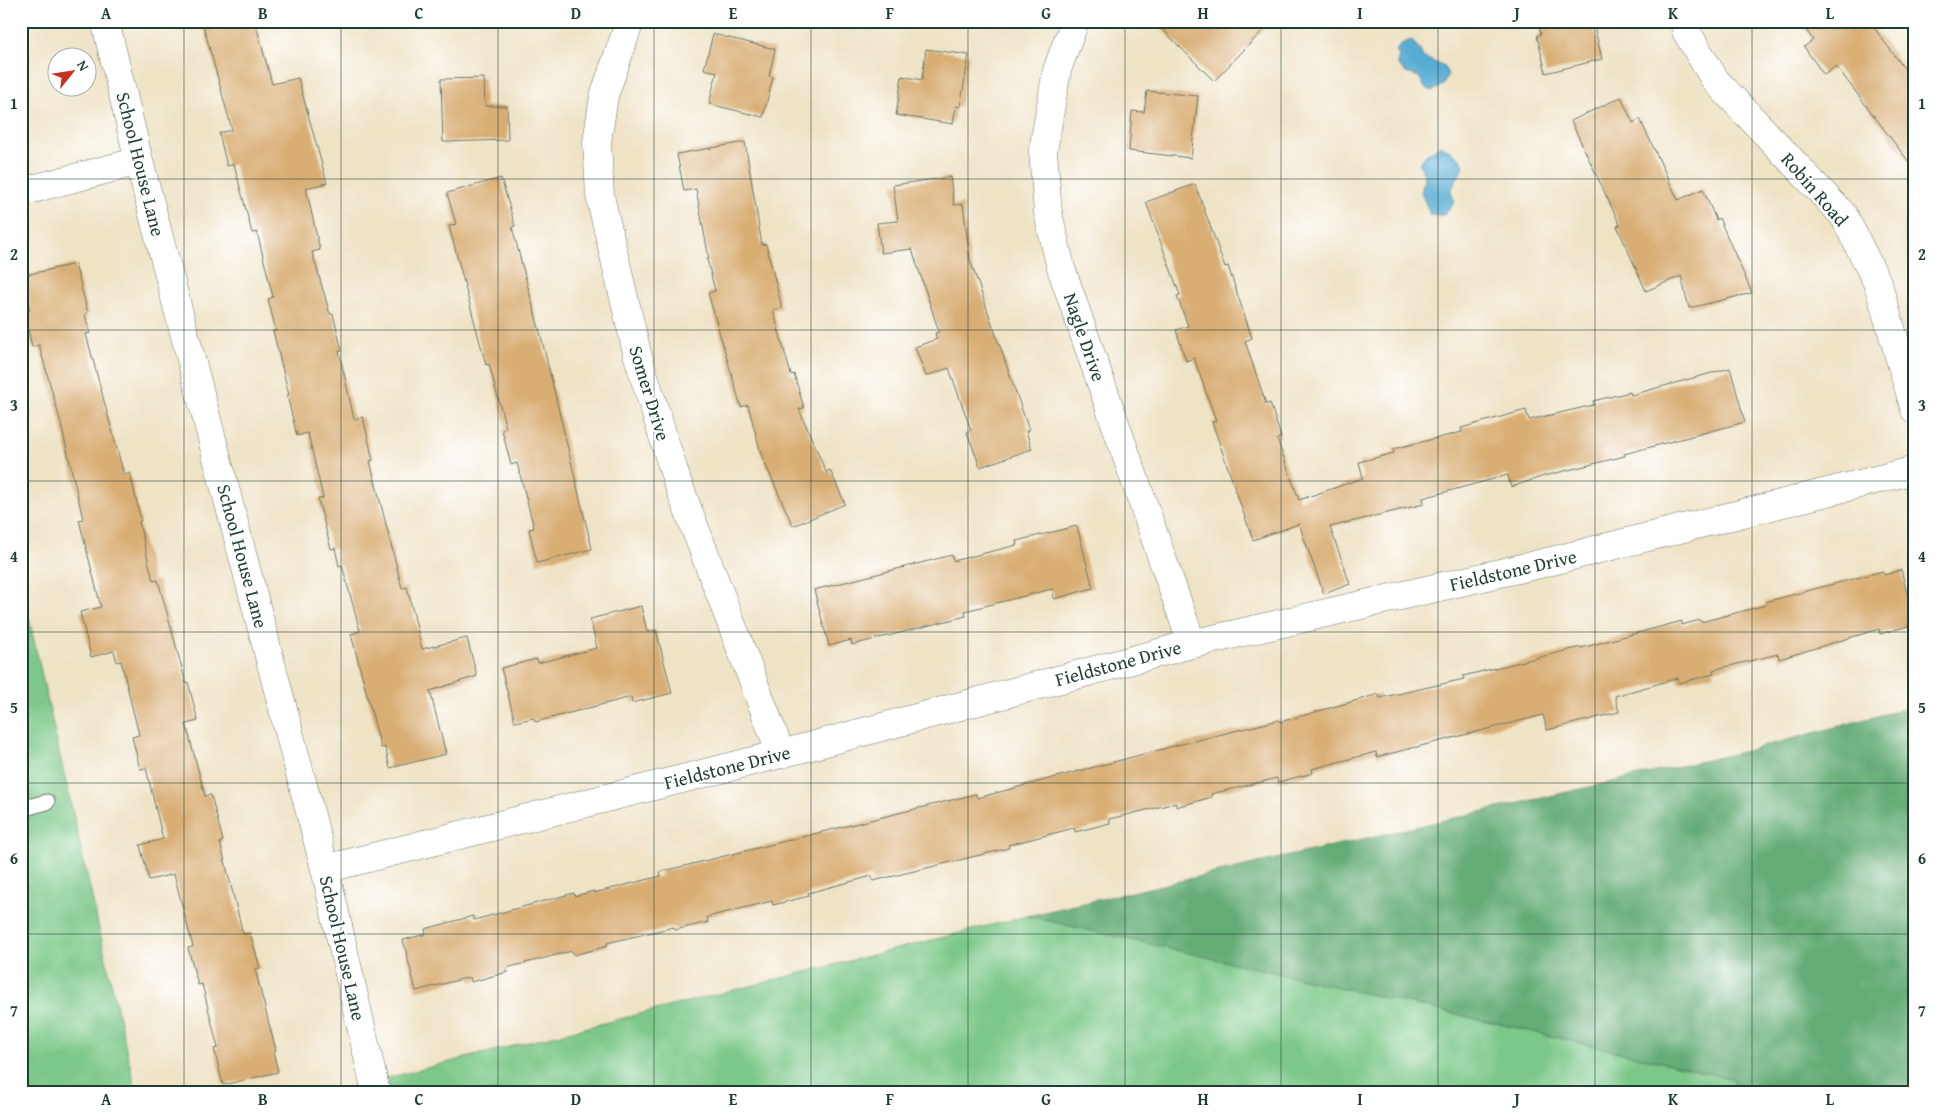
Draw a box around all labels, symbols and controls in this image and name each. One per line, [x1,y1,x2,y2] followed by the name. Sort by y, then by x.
[101,1,112,25] text: A
[258,1,268,25] text: B
[414,1,424,25] text: C
[571,1,581,25] text: D
[729,1,738,25] text: E
[886,1,894,25] text: F
[1041,1,1051,25] text: G
[1197,1,1209,25] text: H
[1357,1,1363,25] text: I
[1511,1,1520,25] text: J
[1668,1,1679,25] text: K
[1826,1,1835,25] text: L
[48,48,98,98] north arrow
[72,56,95,75] text: N
[110,89,173,239] street label: School House Lane
[10,91,18,115] text: 1
[1918,91,1926,115] text: 1
[1775,146,1856,233] street label: Robin Road
[10,242,18,266] text: 2
[1918,242,1926,266] text: 2
[1057,289,1113,385] street label: Nagle Drive
[622,342,678,444] street label: Somer Drive
[10,393,18,417] text: 3
[1918,393,1926,417] text: 3
[210,481,276,631] street label: School House Lane
[1447,542,1579,598] street label: Fieldstone Drive
[10,544,18,568] text: 4
[1918,544,1926,568] text: 4
[1052,633,1184,693] street label: Fieldstone Drive
[10,695,18,719] text: 5
[1918,695,1926,719] text: 5
[661,738,793,796] street label: Fieldstone Drive
[10,846,18,870] text: 6
[1918,846,1926,870] text: 6
[313,873,373,1023] street label: School House Lane
[10,998,18,1022] text: 7
[1918,998,1926,1022] text: 7
[101,1087,112,1111] text: A
[258,1087,268,1111] text: B
[414,1087,424,1111] text: C
[571,1087,581,1111] text: D
[729,1087,738,1111] text: E
[886,1087,894,1111] text: F
[1041,1087,1051,1111] text: G
[1197,1087,1209,1111] text: H
[1357,1087,1363,1111] text: I
[1511,1087,1520,1111] text: J
[1668,1087,1679,1111] text: K
[1826,1087,1835,1111] text: L

